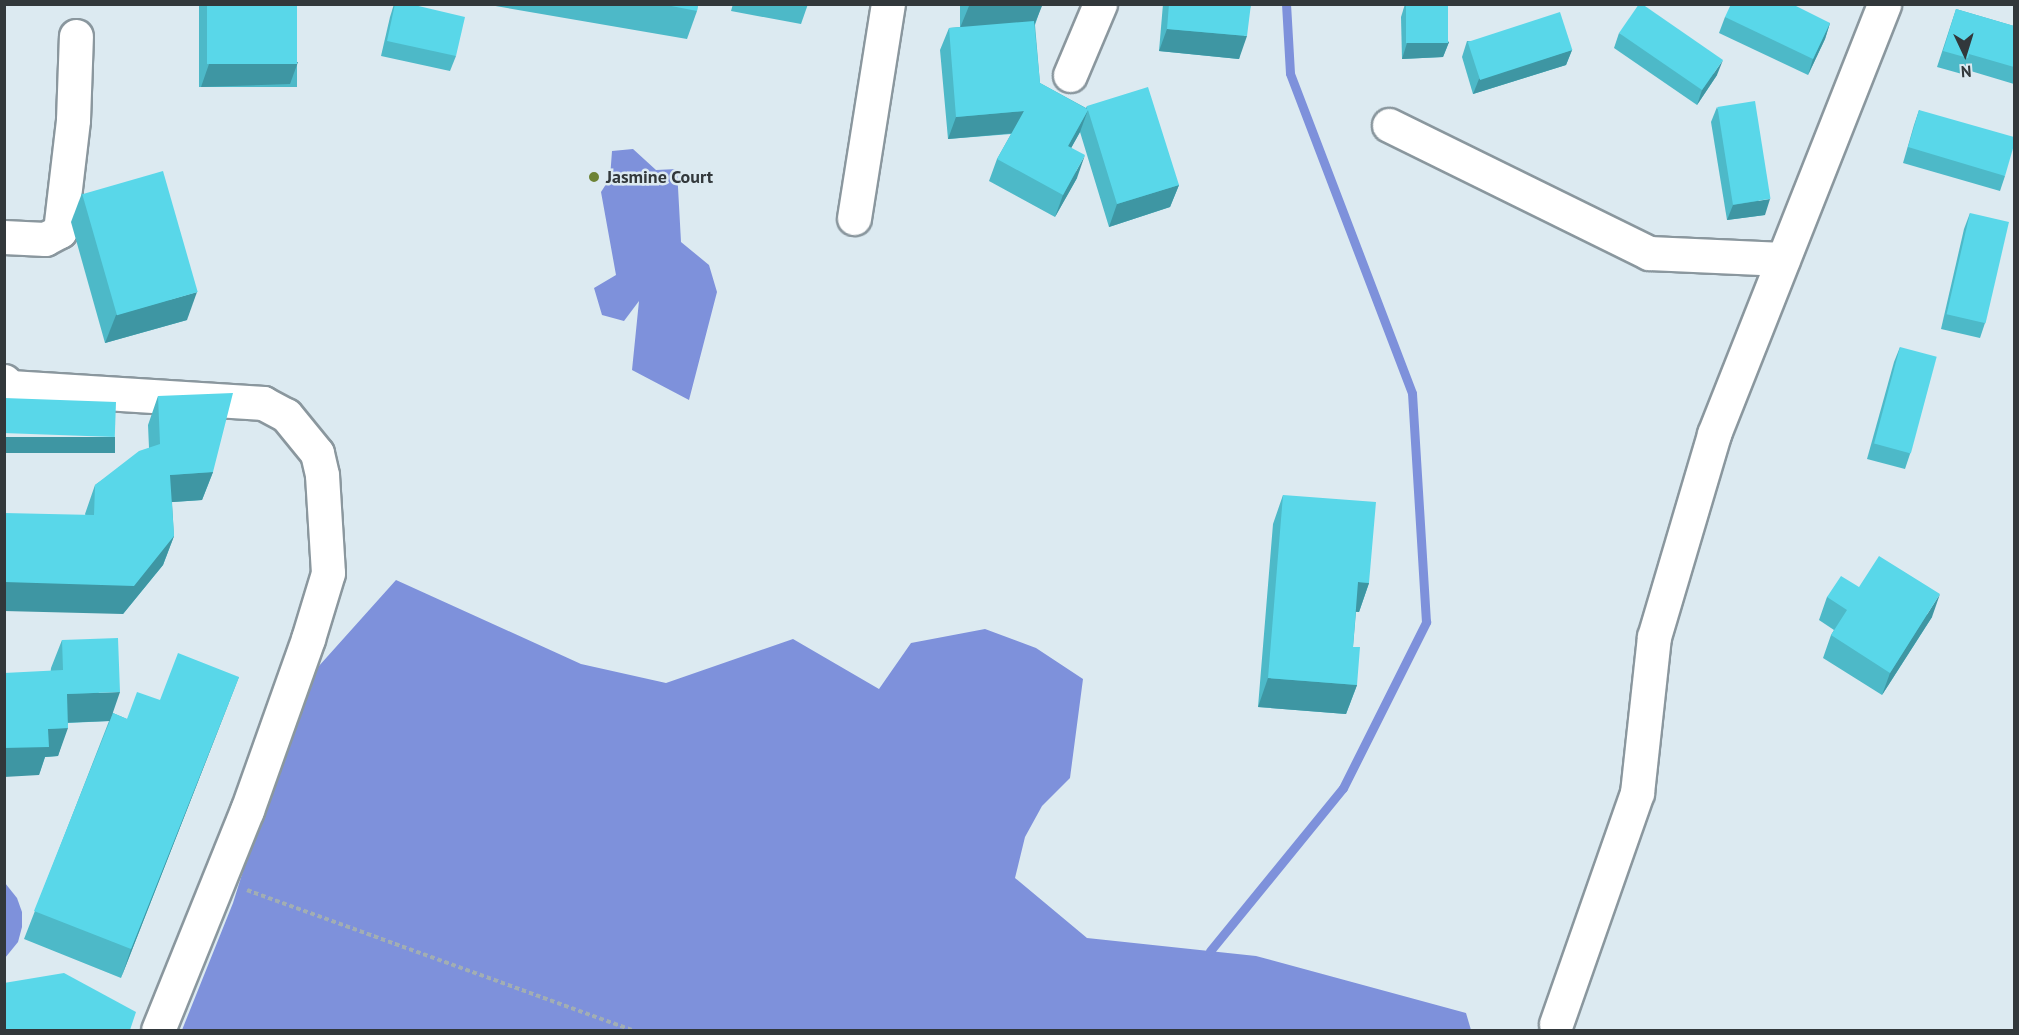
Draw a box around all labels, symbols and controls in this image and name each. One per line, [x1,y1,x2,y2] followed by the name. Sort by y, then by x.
[1935,24,1995,84] north arrow
[1960,62,1972,82] text: N
[606,166,713,188] place label: Jasmine Court
[587,170,601,184] marker: Jasmine Court

